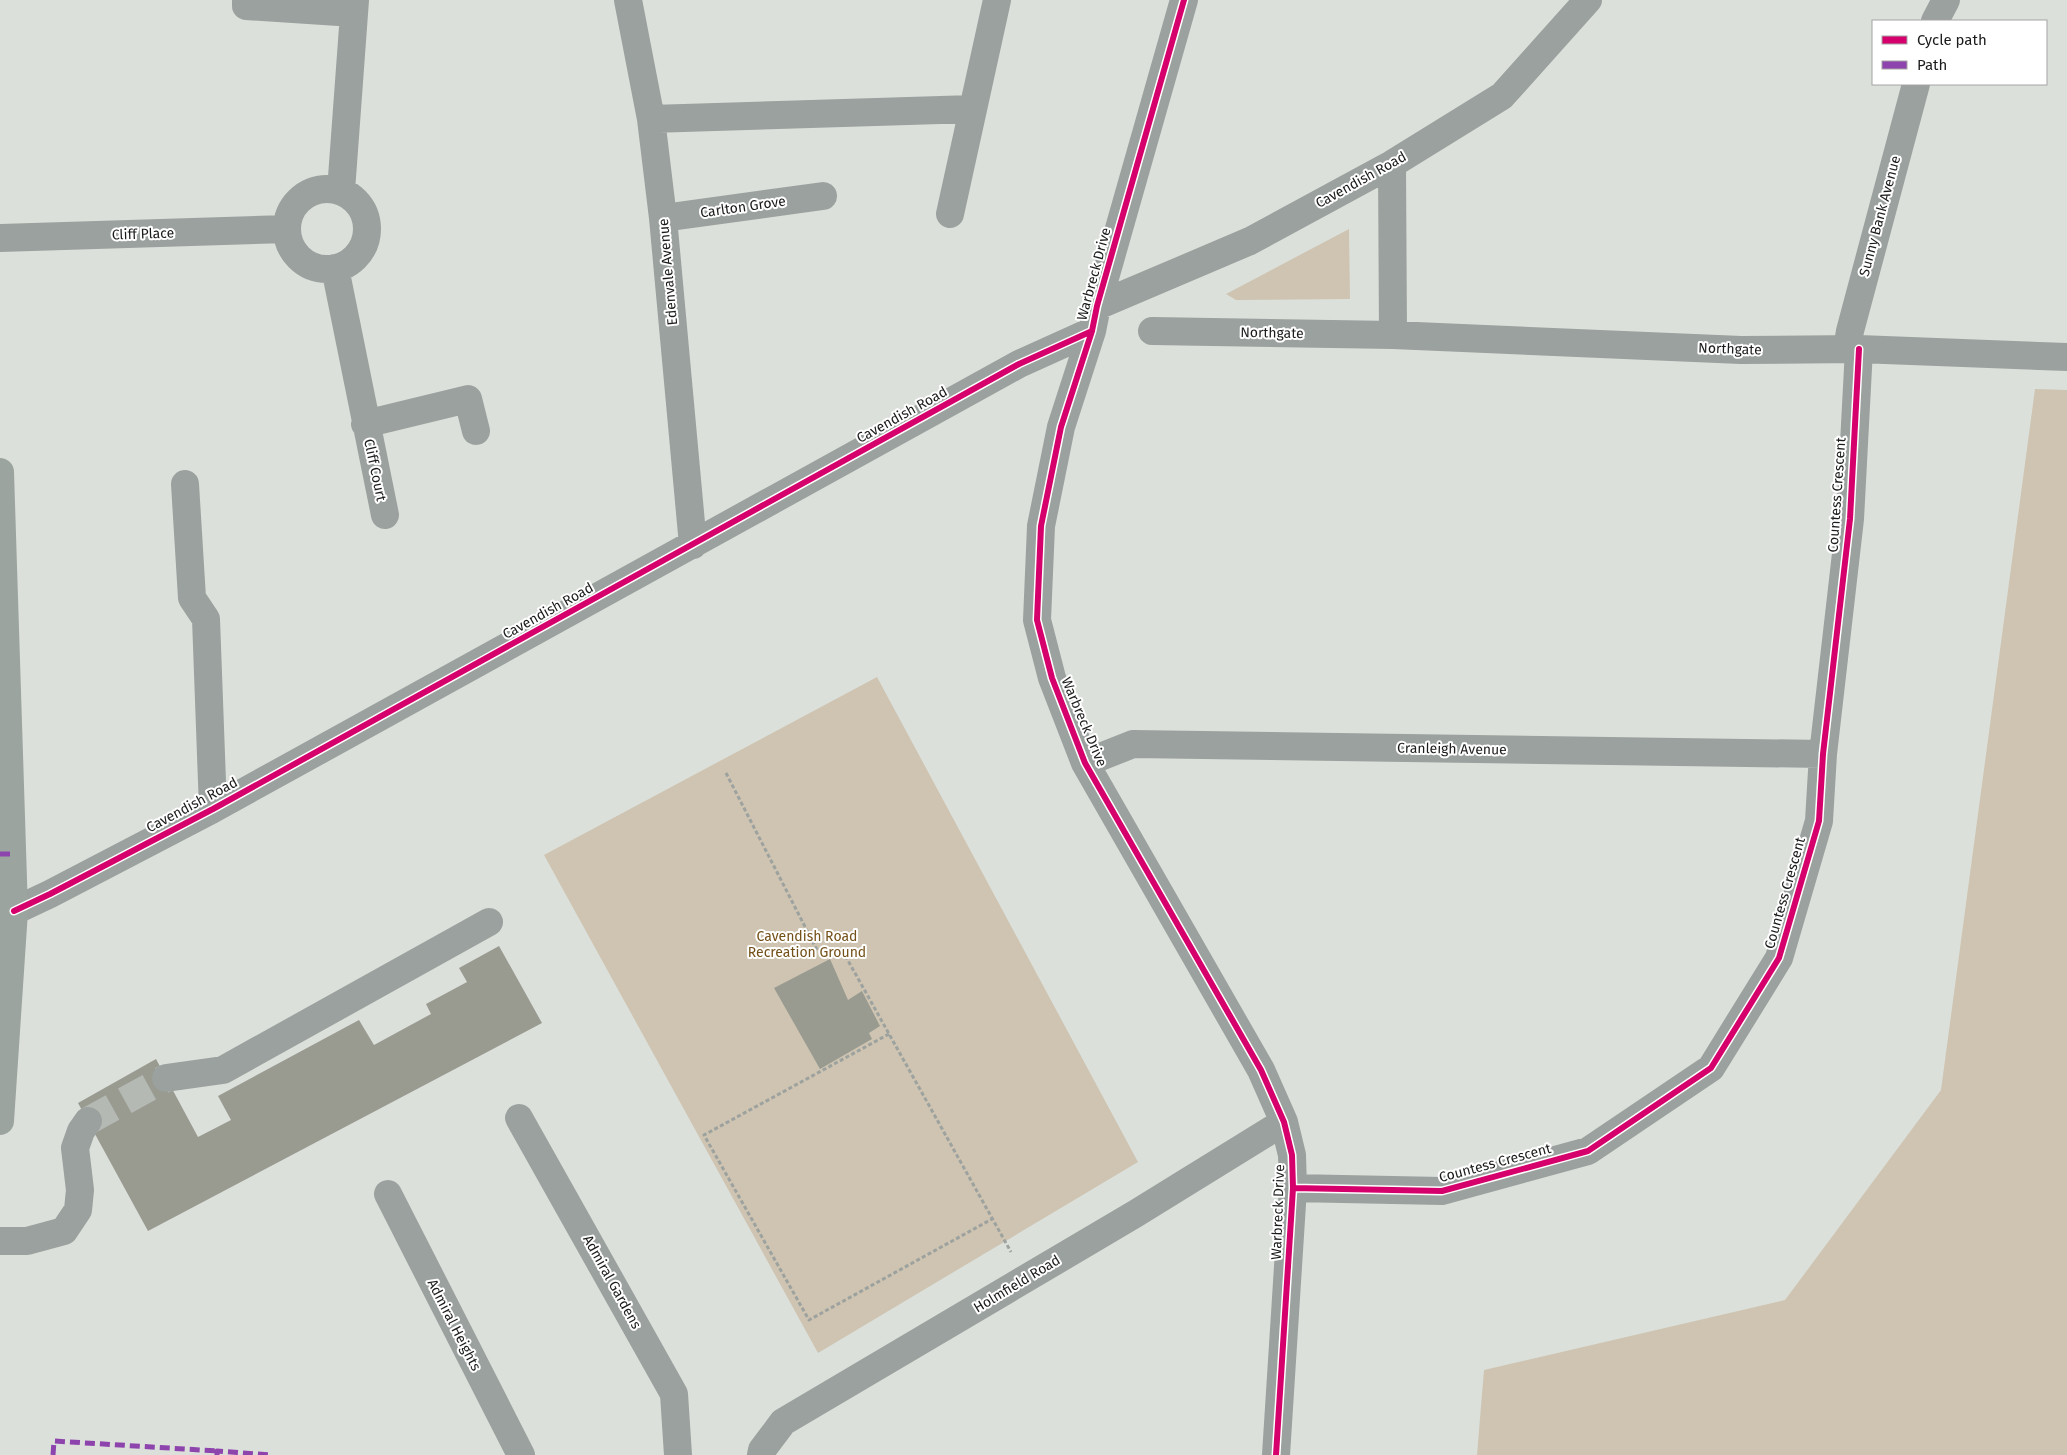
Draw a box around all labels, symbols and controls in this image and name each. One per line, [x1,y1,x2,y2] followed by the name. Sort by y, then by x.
[1872,20,2047,85] legend
[1917,31,1987,49] text: Cycle path
[1917,56,1947,74] text: Path
[1313,148,1409,212] street label: Cavendish Road
[1856,154,1904,278] street label: Sunny Bank Avenue
[699,193,787,221] street label: Carlton Grove
[655,218,681,326] street label: Edenvale Avenue
[111,224,175,244] street label: Cliff Place
[1073,226,1115,322] street label: Warbreck Drive
[1240,324,1304,342] street label: Northgate
[1698,339,1762,359] street label: Northgate
[854,383,950,447] street label: Cavendish Road
[1824,436,1850,553] street label: Countess Crescent
[360,437,390,504] street label: Cliff Court
[500,579,596,643] street label: Cavendish Road
[1058,675,1110,769] street label: Warbreck Drive
[1397,740,1507,758] street label: Cranleigh Avenue
[143,774,241,836] street label: Cavendish Road
[1761,834,1809,951] street label: Countess Crescent
[748,928,866,961] park label: Cavendish Road Recreation Ground
[1437,1140,1554,1186] street label: Countess Crescent
[1268,1164,1288,1260] street label: Warbreck Drive
[579,1232,645,1332] street label: Admiral Gardens
[971,1252,1063,1316] street label: Holmfield Road
[424,1276,485,1374] street label: Admiral Heights

